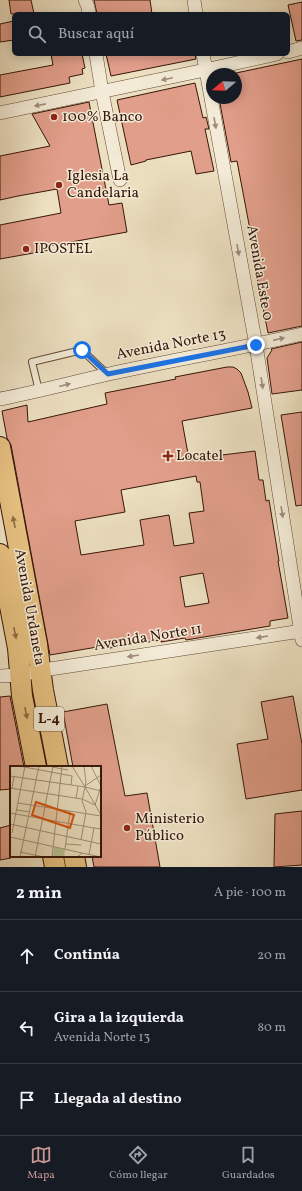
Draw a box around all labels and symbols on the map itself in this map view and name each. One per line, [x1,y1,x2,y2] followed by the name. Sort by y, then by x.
[206,68,242,104] north arrow
[161,76,173,82] one-way arrow
[34,102,46,108] one-way arrow
[62,107,143,128] place label: 100% Banco
[49,112,59,122] marker: 100% Banco
[212,116,218,129] one-way arrow
[67,166,139,204] place label: Iglesia La Candelaria
[54,180,64,190] marker: Iglesia La Candelaria
[240,224,278,322] street label: Avenida Este 0
[34,239,93,260] place label: IPOSTEL
[21,244,31,254] marker: IPOSTEL
[236,244,242,257] one-way arrow
[114,324,228,366] street label: Avenida Norte 13
[247,336,265,354] route end
[273,336,285,342] one-way arrow
[73,341,91,359] route start
[259,377,265,389] one-way arrow
[59,381,72,387] one-way arrow
[176,446,223,467] place label: Locatel
[163,451,173,461] marker: Locatel
[279,506,285,518] one-way arrow
[11,516,17,528] one-way arrow
[8,547,50,667] street label: Avenida Urdaneta
[92,619,204,657] street label: Avenida Norte 11
[13,627,19,640] one-way arrow
[256,634,268,640] one-way arrow
[127,653,140,659] one-way arrow
[23,707,29,720] one-way arrow
[34,707,64,731] road number: L-4
[10,766,101,857] inset map
[135,809,204,847] place label: Ministerio Público
[122,823,132,833] marker: Ministerio Público

